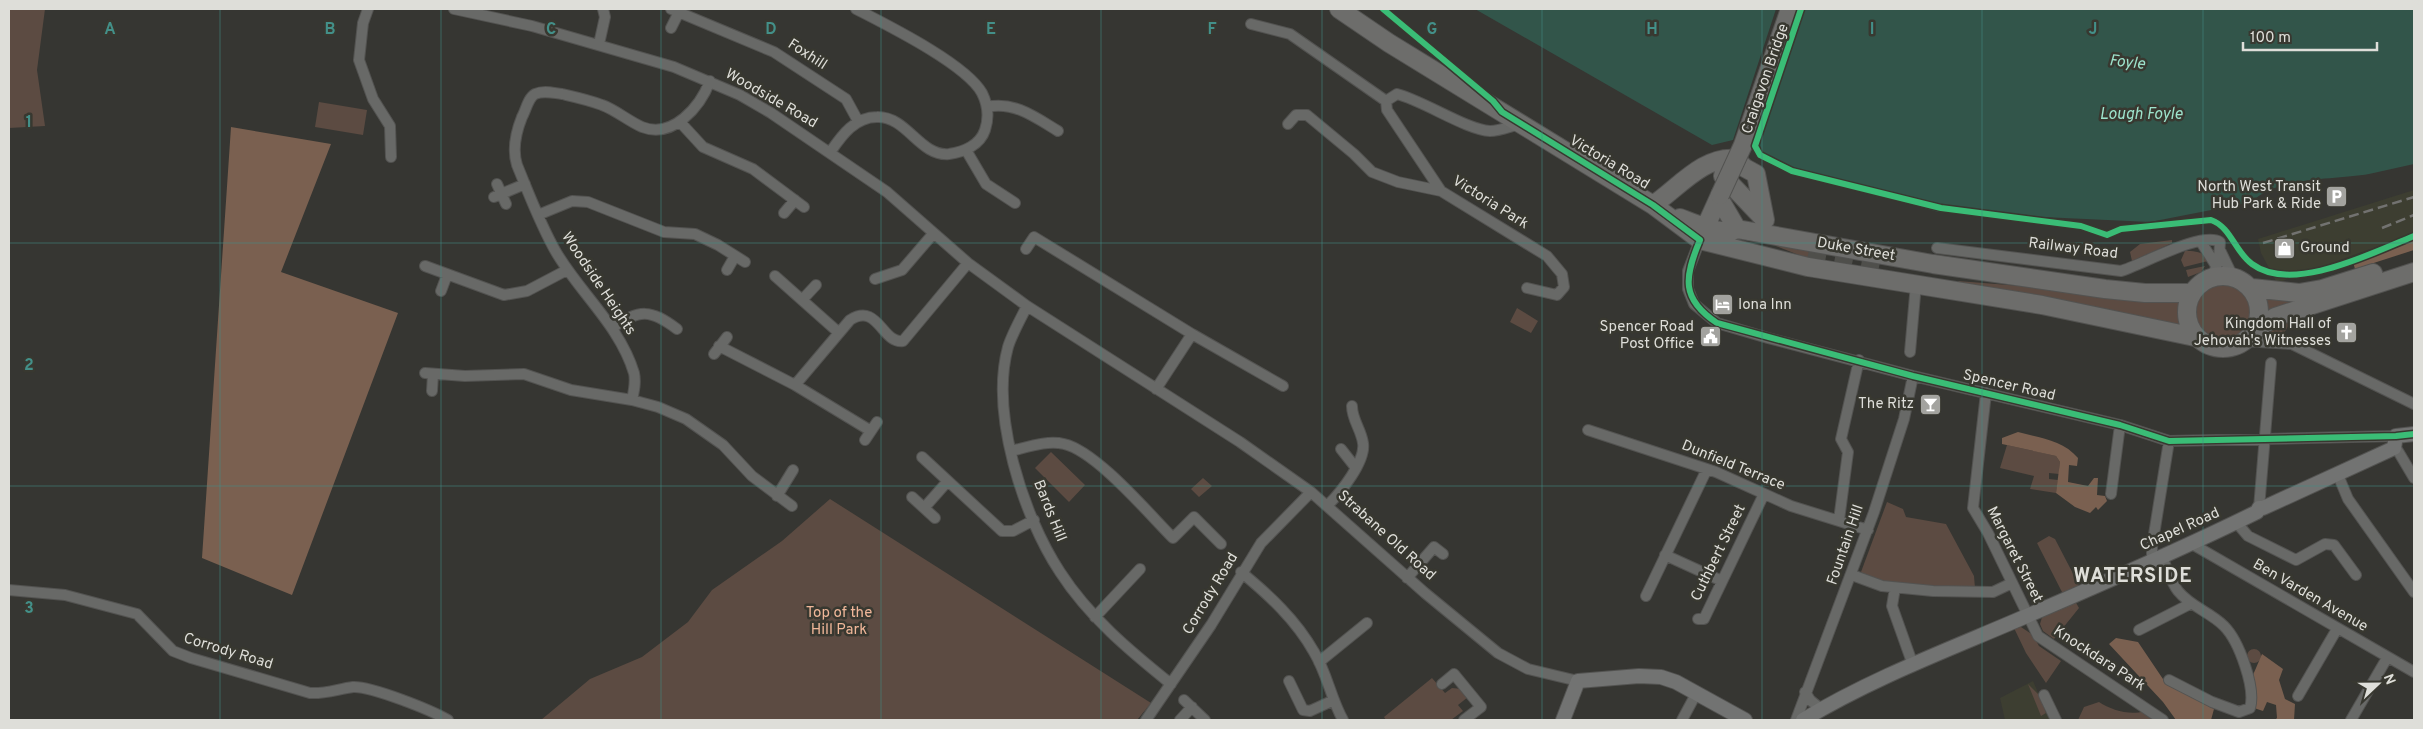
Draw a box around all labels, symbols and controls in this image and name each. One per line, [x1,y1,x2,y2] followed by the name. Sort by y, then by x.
[104,20,116,40] text: A
[324,20,336,40] text: B
[546,20,556,40] text: C
[765,20,777,40] text: D
[986,20,996,40] text: E
[1207,20,1217,40] text: F
[1427,20,1437,40] text: G
[1646,20,1658,40] text: H
[1870,20,1874,40] text: I
[2089,20,2097,40] text: J
[2243,20,2377,52] scale bar
[1738,21,1794,137] street label: Craigavon Bridge
[2250,29,2291,48] text: 100 m
[784,35,830,75] street label: Foxhill
[2108,51,2147,75] water label: Foyle
[721,65,821,133] street label: Woodside Road
[2100,105,2183,125] water label: Lough Foyle
[26,113,32,133] text: 1
[1565,132,1653,194] street label: Victoria Road
[1448,172,1532,234] street label: Victoria Park
[2197,178,2321,214] place label: North West Transit Hub Park & Ride
[2325,184,2349,208] parking icon: North West Transit Hub Park & Ride
[556,229,640,339] street label: Woodside Heights
[1815,234,1897,266] street label: Duke Street
[2027,234,2119,264] street label: Railway Road
[2272,236,2296,260] shop icon: Ground
[2300,239,2350,258] place label: Ground
[1710,293,1734,317] hotel icon: Iona Inn
[1738,296,1792,315] place label: Iona Inn
[2194,315,2331,351] place label: Kingdom Hall of Jehovah's Witnesses
[1599,318,1694,354] place label: Spencer Road Post Office
[2335,321,2359,345] church icon: Kingdom Hall of Jehovah's Witnesses
[1698,324,1722,348] public building icon: Spencer Road Post Office
[24,356,34,376] text: 2
[1961,366,2057,406] street label: Spencer Road
[1918,392,1942,416] bar icon: The Ritz
[1858,395,1914,414] place label: The Ritz
[1678,437,1788,495] street label: Dunfield Terrace
[1028,477,1070,545] street label: Bards Hill
[1333,487,1439,585] street label: Strabane Old Road
[1687,501,1751,605] street label: Cuthbert Street
[1823,502,1869,588] street label: Fountain Hill
[1982,504,2046,606] street label: Margaret Street
[2137,504,2223,556] street label: Chapel Road
[1179,549,1243,639] street label: Corrody Road
[2249,555,2371,637] street label: Ben Varden Avenue
[2073,564,2193,590] district label: WATERSIDE
[24,599,34,619] text: 3
[806,604,872,640] park label: Top of the Hill Park
[2049,622,2149,696] street label: Knockdara Park
[181,629,275,675] street label: Corrody Road
[2353,659,2403,709] north arrow
[2379,672,2398,688] text: N

